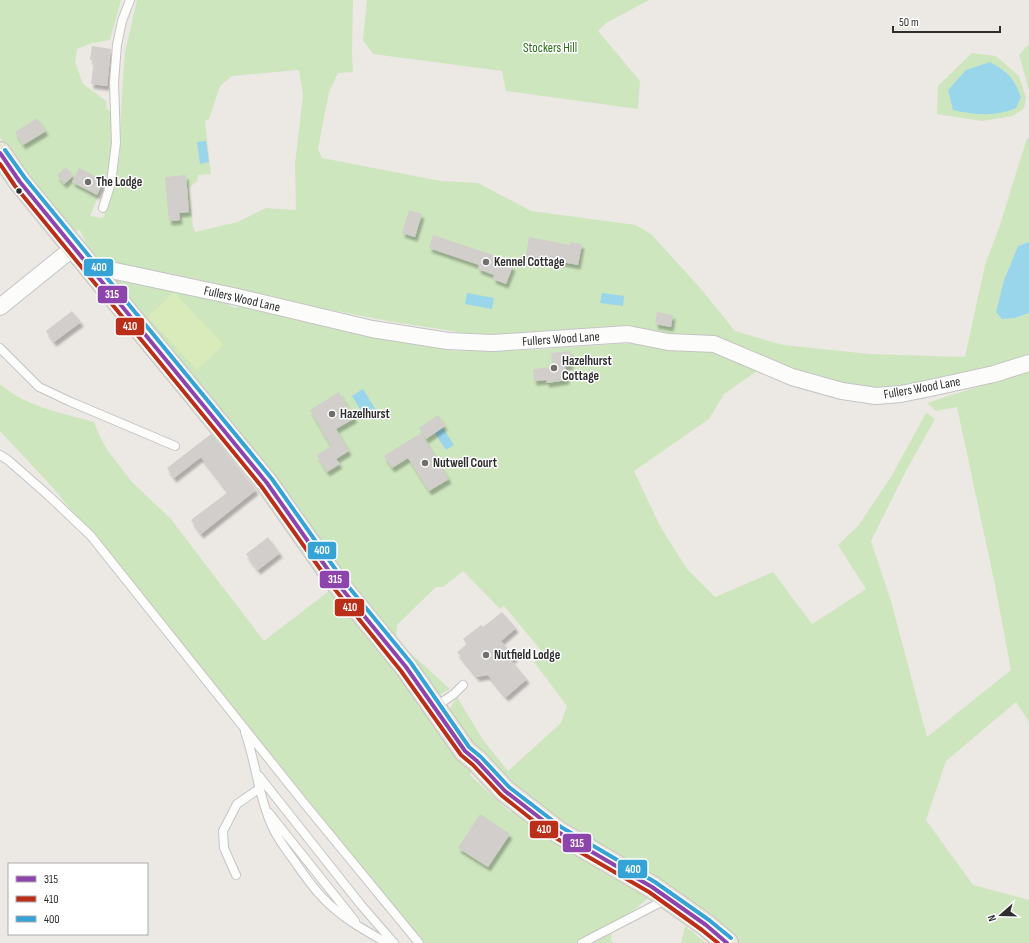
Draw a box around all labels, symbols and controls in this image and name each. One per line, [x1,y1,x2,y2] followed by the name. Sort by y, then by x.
[893,8,1000,34] scale bar
[899,15,919,30] text: 50 m
[523,40,577,56] park label: Stockers Hill
[96,174,143,190] place label: The Lodge
[83,177,93,187] marker: The Lodge
[14,186,24,196] unlabelled marker
[494,254,565,270] place label: Kennel Cottage
[481,257,491,267] marker: Kennel Cottage
[83,258,114,277] line badge: 400
[91,261,107,274] text: 400
[202,282,282,316] street label: Fullers Wood Lane
[97,285,128,304] line badge: 315
[105,288,119,301] text: 315
[115,317,145,336] line badge: 410
[123,320,137,333] text: 410
[522,328,600,350] street label: Fullers Wood Lane
[562,353,613,384] place label: Hazelhurst Cottage
[549,363,559,373] marker: Hazelhurst Cottage
[882,373,962,403] street label: Fullers Wood Lane
[340,406,391,422] place label: Hazelhurst
[327,409,337,419] marker: Hazelhurst
[433,455,498,471] place label: Nutwell Court
[420,458,430,468] marker: Nutwell Court
[307,541,337,560] line badge: 400
[314,544,330,557] text: 400
[319,570,350,589] line badge: 315
[328,573,342,586] text: 315
[334,598,365,617] line badge: 410
[343,601,357,614] text: 410
[494,647,561,663] place label: Nutfield Lodge
[481,650,491,660] marker: Nutfield Lodge
[529,820,559,839] line badge: 410
[537,823,551,836] text: 410
[562,833,592,853] line badge: 315
[570,837,584,850] text: 315
[617,859,648,879] line badge: 400
[8,863,148,935] legend
[625,863,641,876] text: 400
[44,872,58,887] text: 315
[44,892,59,907] text: 410
[981,895,1021,935] north arrow
[44,912,60,927] text: 400
[985,913,999,923] text: N

